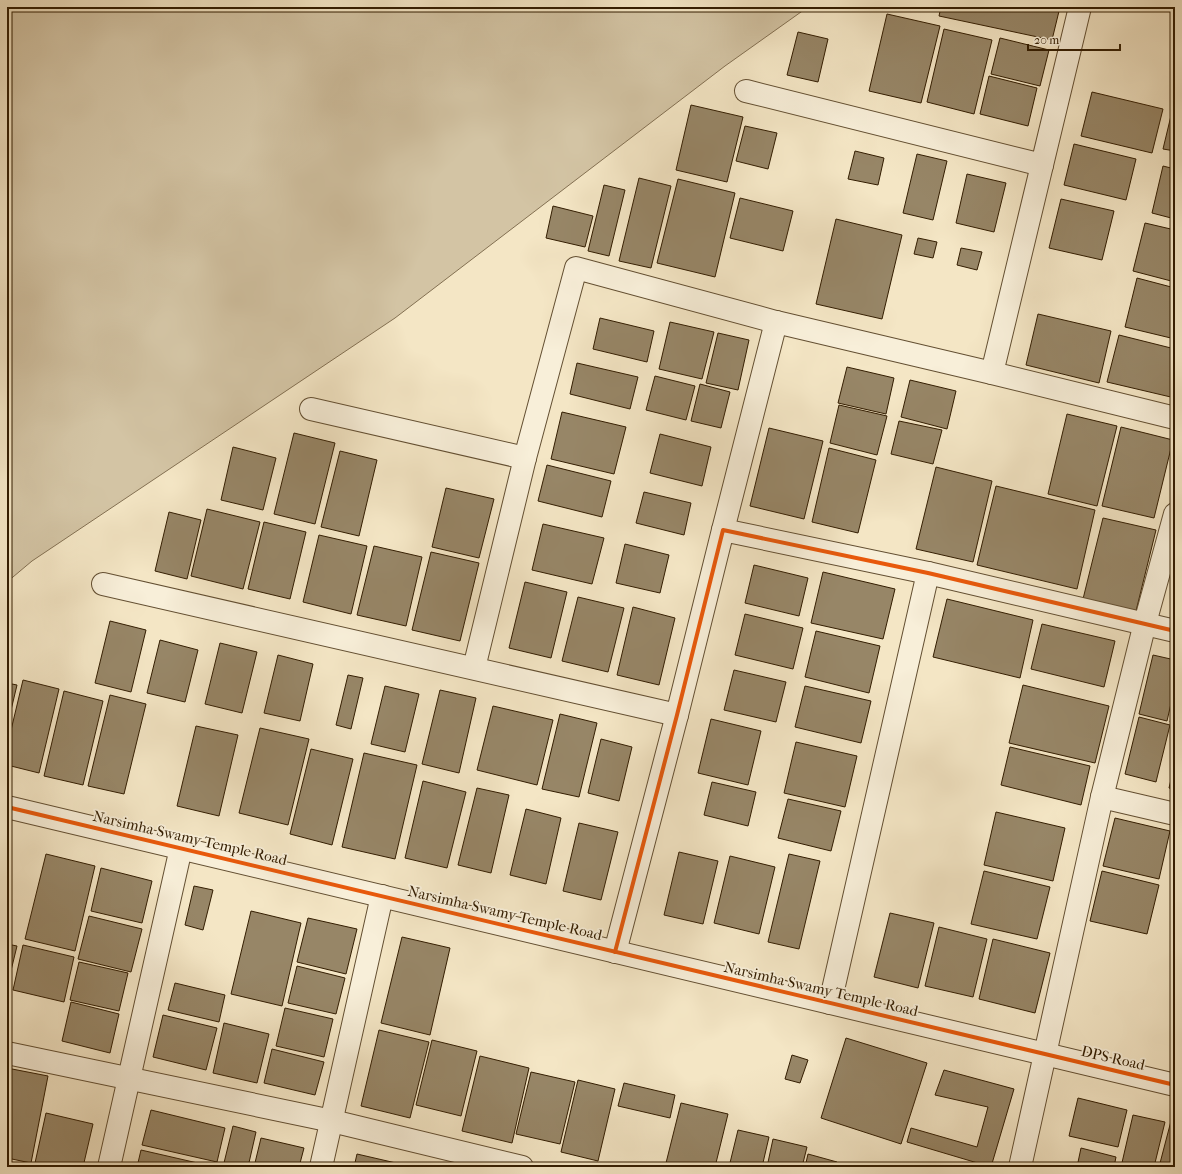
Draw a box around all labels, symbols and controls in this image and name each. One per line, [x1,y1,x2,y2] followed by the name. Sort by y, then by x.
[1028,26,1120,52] scale bar
[1034,33,1059,47] text: 20 m
[91,807,290,869] street label: Narsimha Swamy Temple Road
[406,882,605,944] street label: Narsimha Swamy Temple Road
[722,958,921,1020] street label: Narsimha Swamy Temple Road
[1079,1042,1147,1074] street label: DPS Road

